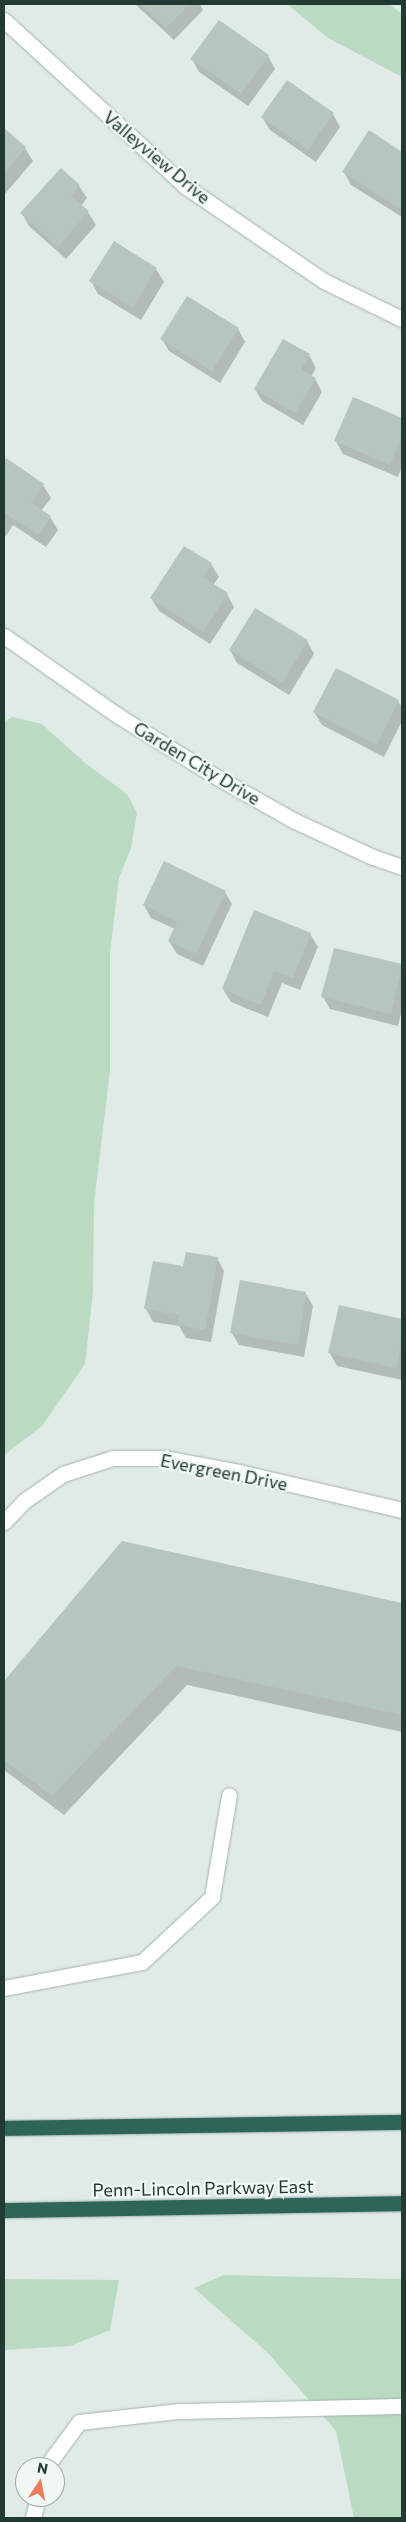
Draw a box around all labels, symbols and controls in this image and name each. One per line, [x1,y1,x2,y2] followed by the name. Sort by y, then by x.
[99,106,215,208] street label: Valleyview Drive
[130,717,264,809] street label: Garden City Drive
[159,1449,289,1495] street label: Evergreen Drive
[92,2175,314,2201] street label: Penn-Lincoln Parkway East
[15,2457,65,2507] north arrow
[36,2458,50,2477] text: N

